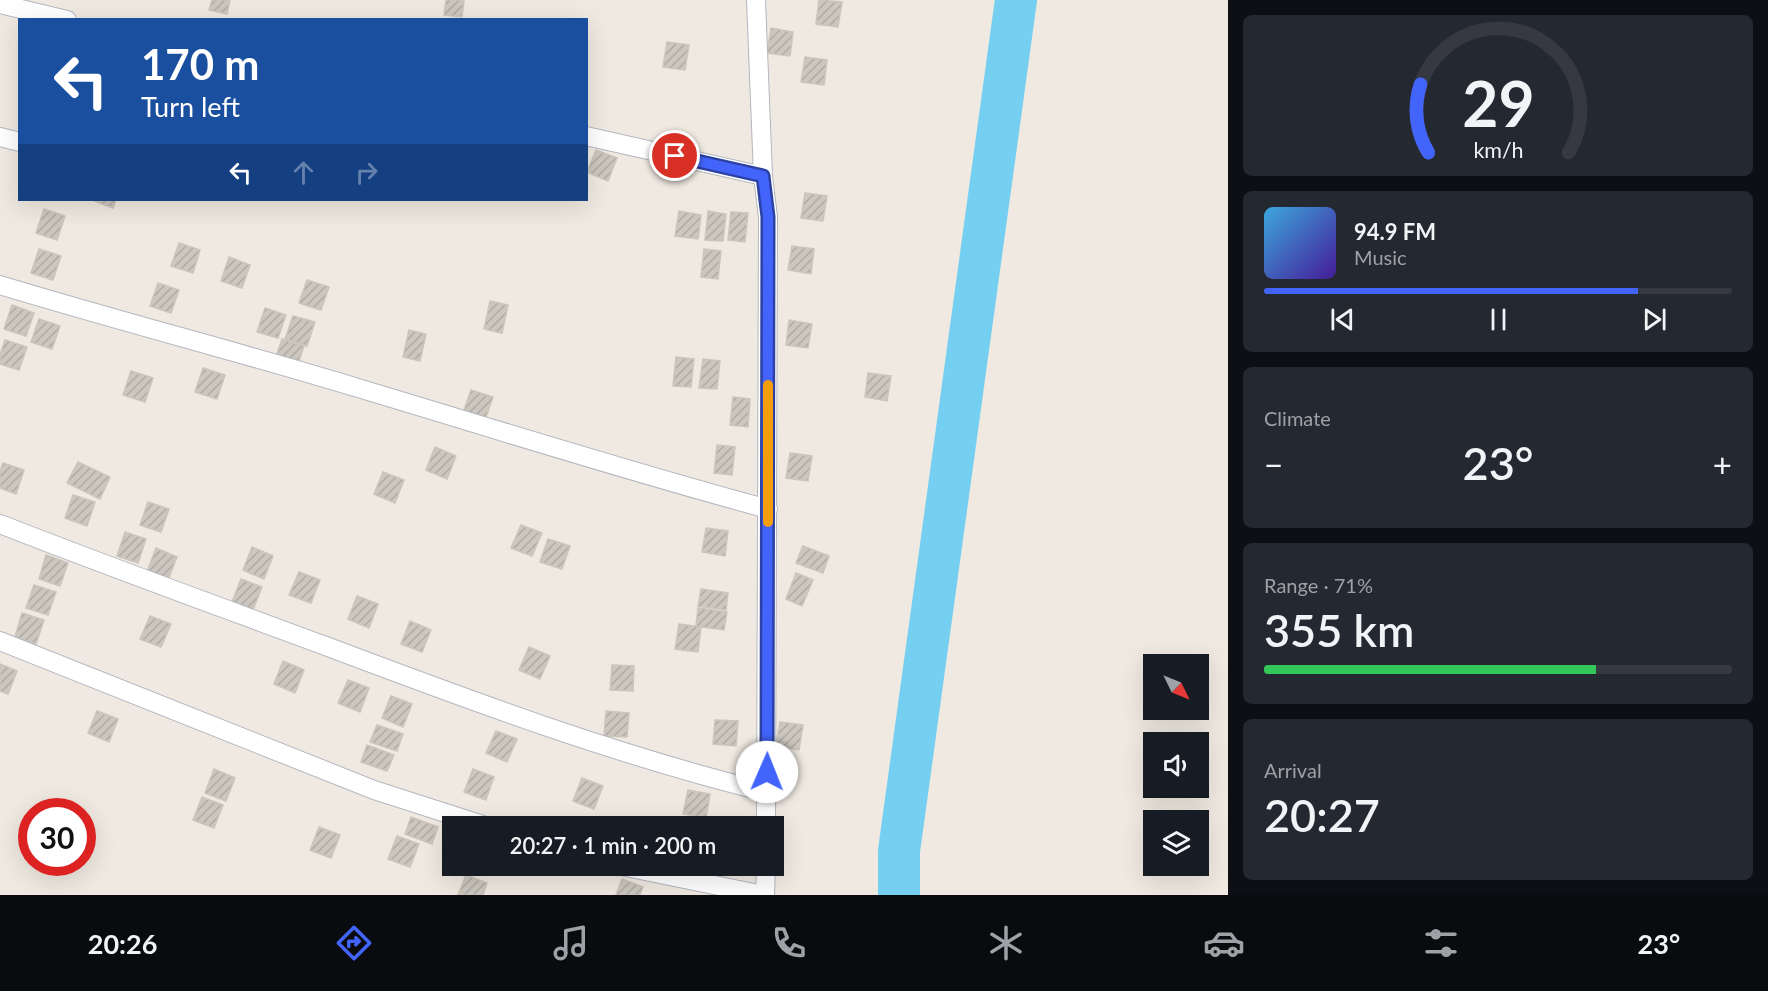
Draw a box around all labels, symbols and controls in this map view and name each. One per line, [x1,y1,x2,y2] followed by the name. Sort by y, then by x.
[141,39,259,89] text: 170 m
[42,42,120,120] icon: left
[1462,65,1534,140] text: 29
[141,90,240,123] text: Turn left
[649,130,700,181] pin
[1473,137,1523,163] text: km/h
[658,139,691,172] icon: arrive
[224,156,257,189] icon: left
[287,156,320,189] icon: ahead
[350,156,383,189] icon: right
[1354,218,1436,245] text: 94.9 FM
[1354,245,1407,269] text: Music
[1326,303,1359,336] icon: previous
[1482,303,1515,336] icon: pause
[1638,303,1671,336] icon: next
[1264,406,1331,430] text: Climate
[1463,436,1533,490] text: 23°
[1264,444,1283,484] text: −
[1713,444,1732,484] text: +
[1264,573,1373,597] text: Range · 71%
[1264,603,1414,657] text: 355 km
[1143,654,1209,720] north arrow
[1143,654,1209,876] map controls
[1143,732,1209,798] button: sound
[735,740,799,804] position arrow
[1264,758,1322,782] text: Arrival
[1264,788,1380,842] text: 20:27
[18,798,96,876] speed limit sign: 30
[1143,810,1209,876] button: layers
[510,832,716,859] text: 20:27 · 1 min · 200 m
[333,922,375,964] icon: directions
[550,922,592,964] icon: music
[768,922,810,964] icon: phone
[985,922,1027,964] icon: climate
[1203,922,1245,964] icon: car
[1420,922,1462,964] icon: filters
[88,927,157,960] text: 20:26
[1638,927,1680,960] text: 23°

